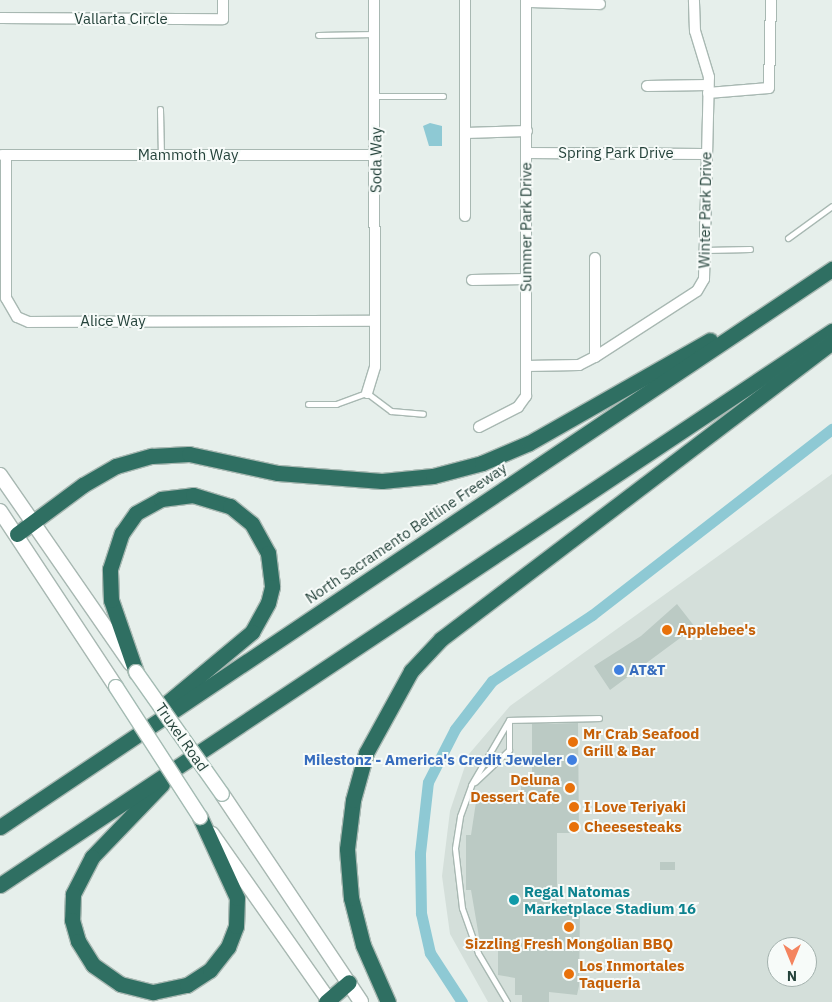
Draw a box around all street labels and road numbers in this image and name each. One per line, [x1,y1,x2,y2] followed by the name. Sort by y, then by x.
[74,10,168,28] street label: Vallarta Circle
[367,127,385,193] street label: Soda Way
[558,144,674,162] street label: Spring Park Drive
[138,146,238,164] street label: Mammoth Way
[695,151,715,269] street label: Winter Park Drive
[517,162,535,292] street label: Summer Park Drive
[80,312,146,330] street label: Alice Way
[302,459,510,607] street label: North Sacramento Beltline Freeway
[152,699,212,775] street label: Truxel Road

